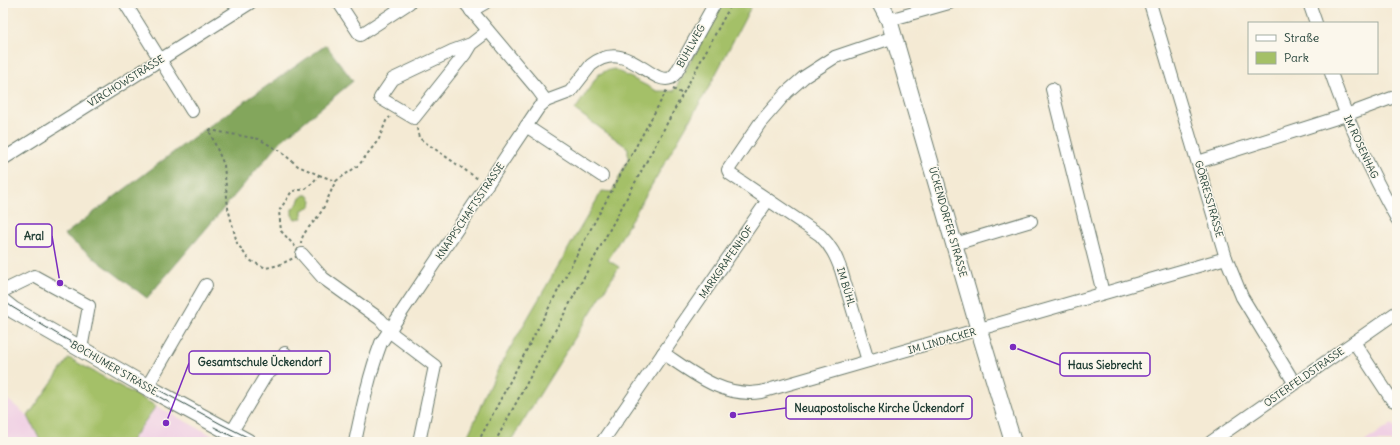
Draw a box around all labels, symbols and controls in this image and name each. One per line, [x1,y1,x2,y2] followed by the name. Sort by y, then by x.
[674,22,708,70] street label: BÜHLWEG
[1248,22,1378,74] legend
[1284,30,1319,45] text: Straße
[1284,50,1309,65] text: Park
[85,52,167,110] street label: VIRCHOWSTRASSE
[1341,113,1381,181] street label: IM ROSENHAG
[1192,159,1226,239] street label: GÖRRESSTRASSE
[433,160,507,262] street label: KNAPPSCHAFTSSTRASSE
[926,165,970,279] street label: ÜCKENDORFER STRASSE
[696,223,756,301] street label: MARKGRAFENHOF
[16,224,52,247] callout: Aral
[24,229,44,243] text: Aral
[834,266,858,309] street label: IM BÜHL
[907,325,978,357] street label: IM LINDACKER
[68,338,160,398] street label: BOCHUMER STRASSE
[1261,344,1347,410] street label: OSTERFELDSTRASSE
[189,351,330,374] callout: Gesamtschule Ückendorf
[1060,353,1150,376] callout: Haus Siebrecht
[198,354,323,369] text: Gesamtschule Ückendorf
[1068,358,1142,372] text: Haus Siebrecht
[786,396,972,419] callout: Neuapostolische Kirche Ückendorf
[794,400,964,416] text: Neuapostolische Kirche Ückendorf

